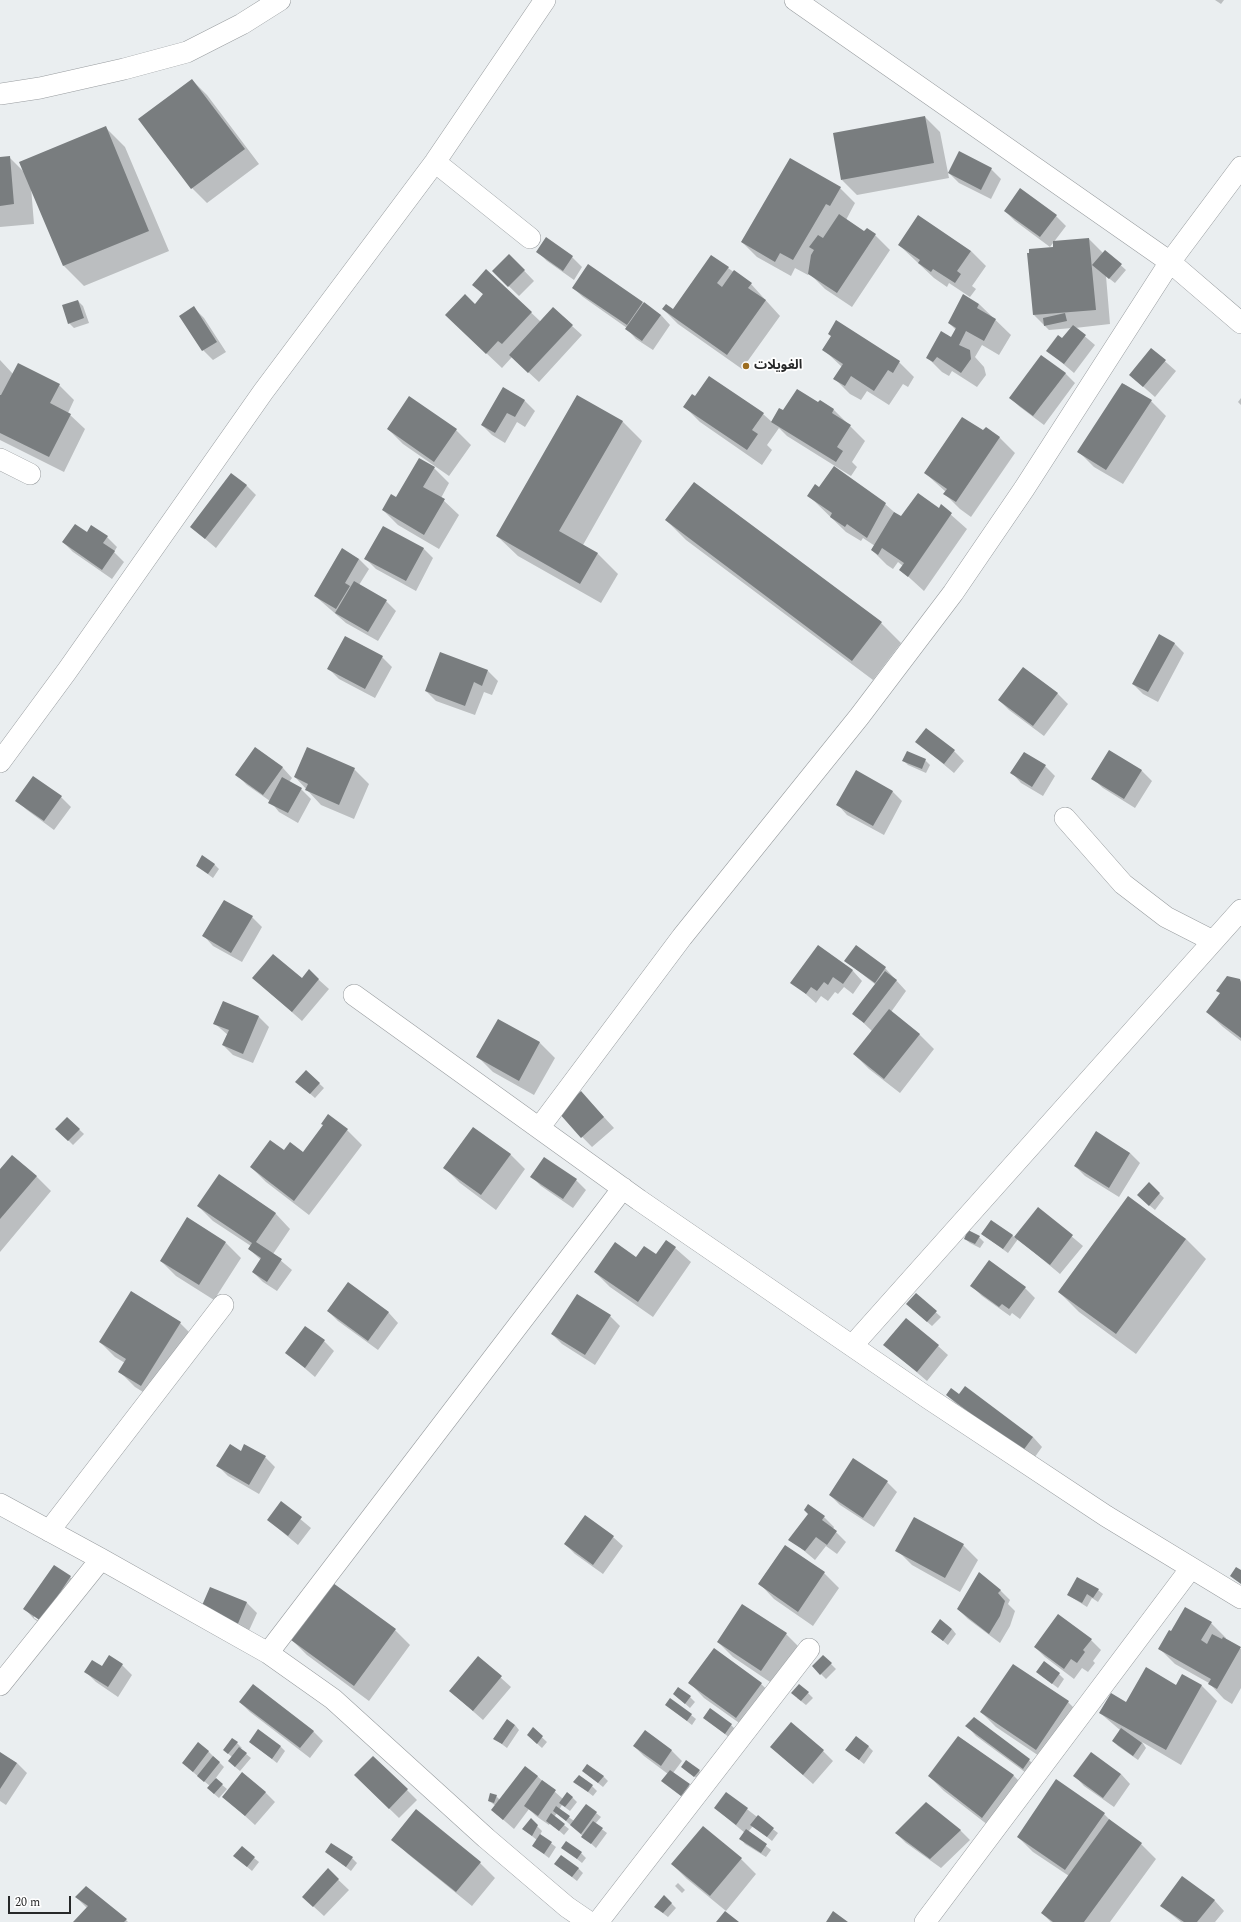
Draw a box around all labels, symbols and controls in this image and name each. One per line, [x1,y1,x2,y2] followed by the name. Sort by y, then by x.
[754,358,802,374] place label: الغويلات
[741,361,751,371] marker: الغويلات
[10,1888,73,1914] scale bar
[15,1893,40,1912] text: 20 m

